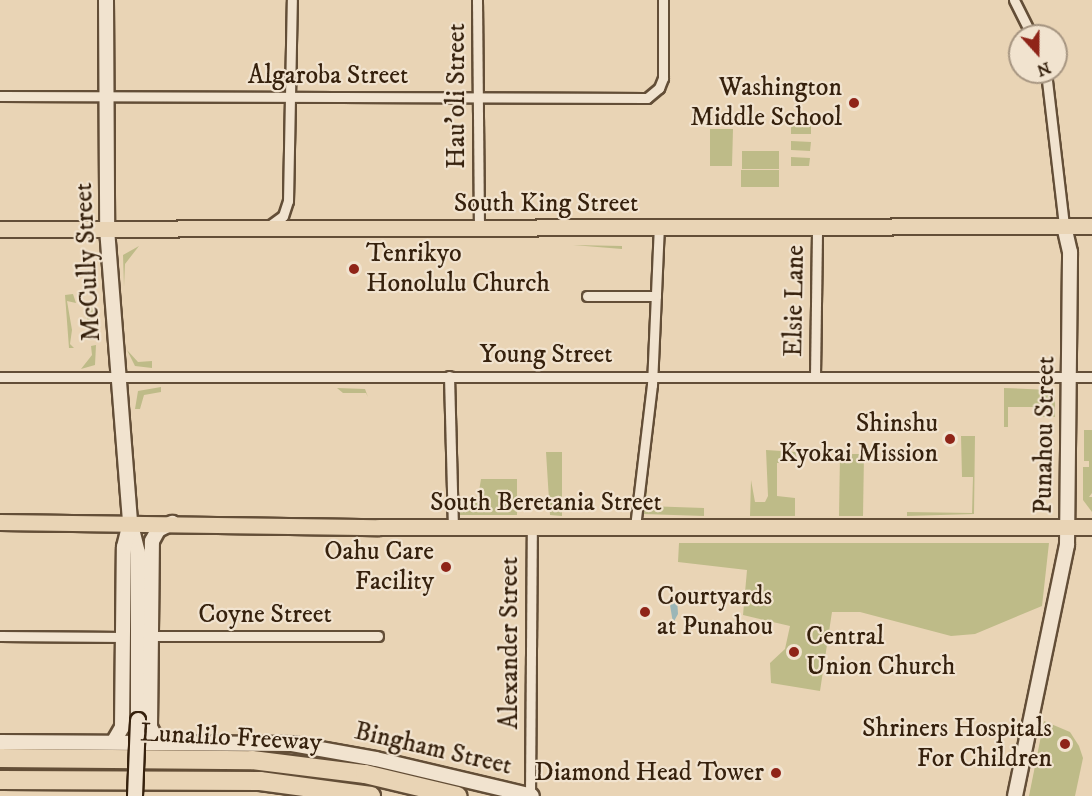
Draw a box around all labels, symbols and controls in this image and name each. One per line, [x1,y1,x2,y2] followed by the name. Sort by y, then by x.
[441,23,473,169] street label: Hau'oli Street
[1008,24,1068,84] north arrow
[1034,57,1053,81] text: N
[248,60,408,92] street label: Algaroba Street
[690,72,842,134] place label: Washington Middle School
[847,96,861,110] marker: Washington Middle School
[68,182,108,342] street label: McCully Street
[454,188,638,220] street label: South King Street
[366,238,550,300] place label: Tenrikyo Honolulu Church
[778,245,812,357] street label: Elsie Lane
[347,262,361,276] marker: Tenrikyo Honolulu Church
[479,339,613,371] street label: Young Street
[1028,356,1062,514] street label: Punahou Street
[779,408,938,470] place label: Shinshu Kyokai Mission
[943,432,957,446] marker: Shinshu Kyokai Mission
[430,487,662,519] street label: South Beretania Street
[324,536,434,598] place label: Oahu Care Facility
[494,557,526,729] street label: Alexander Street
[439,560,453,574] marker: Oahu Care Facility
[657,581,773,642] place label: Courtyards at Punahou
[198,599,332,631] street label: Coyne Street
[638,605,652,619] marker: Courtyards at Punahou
[806,621,955,682] place label: Central Union Church
[787,645,801,659] marker: Central Union Church
[862,713,1052,774] place label: Shriners Hospitals For Children
[351,716,515,782] street label: Bingham Street
[139,718,323,758] street label: Lunalilo Freeway
[1056,735,1074,753] marker: Shriners Hospitals For Children
[534,757,764,789] place label: Diamond Head Tower
[769,766,783,780] marker: Diamond Head Tower

